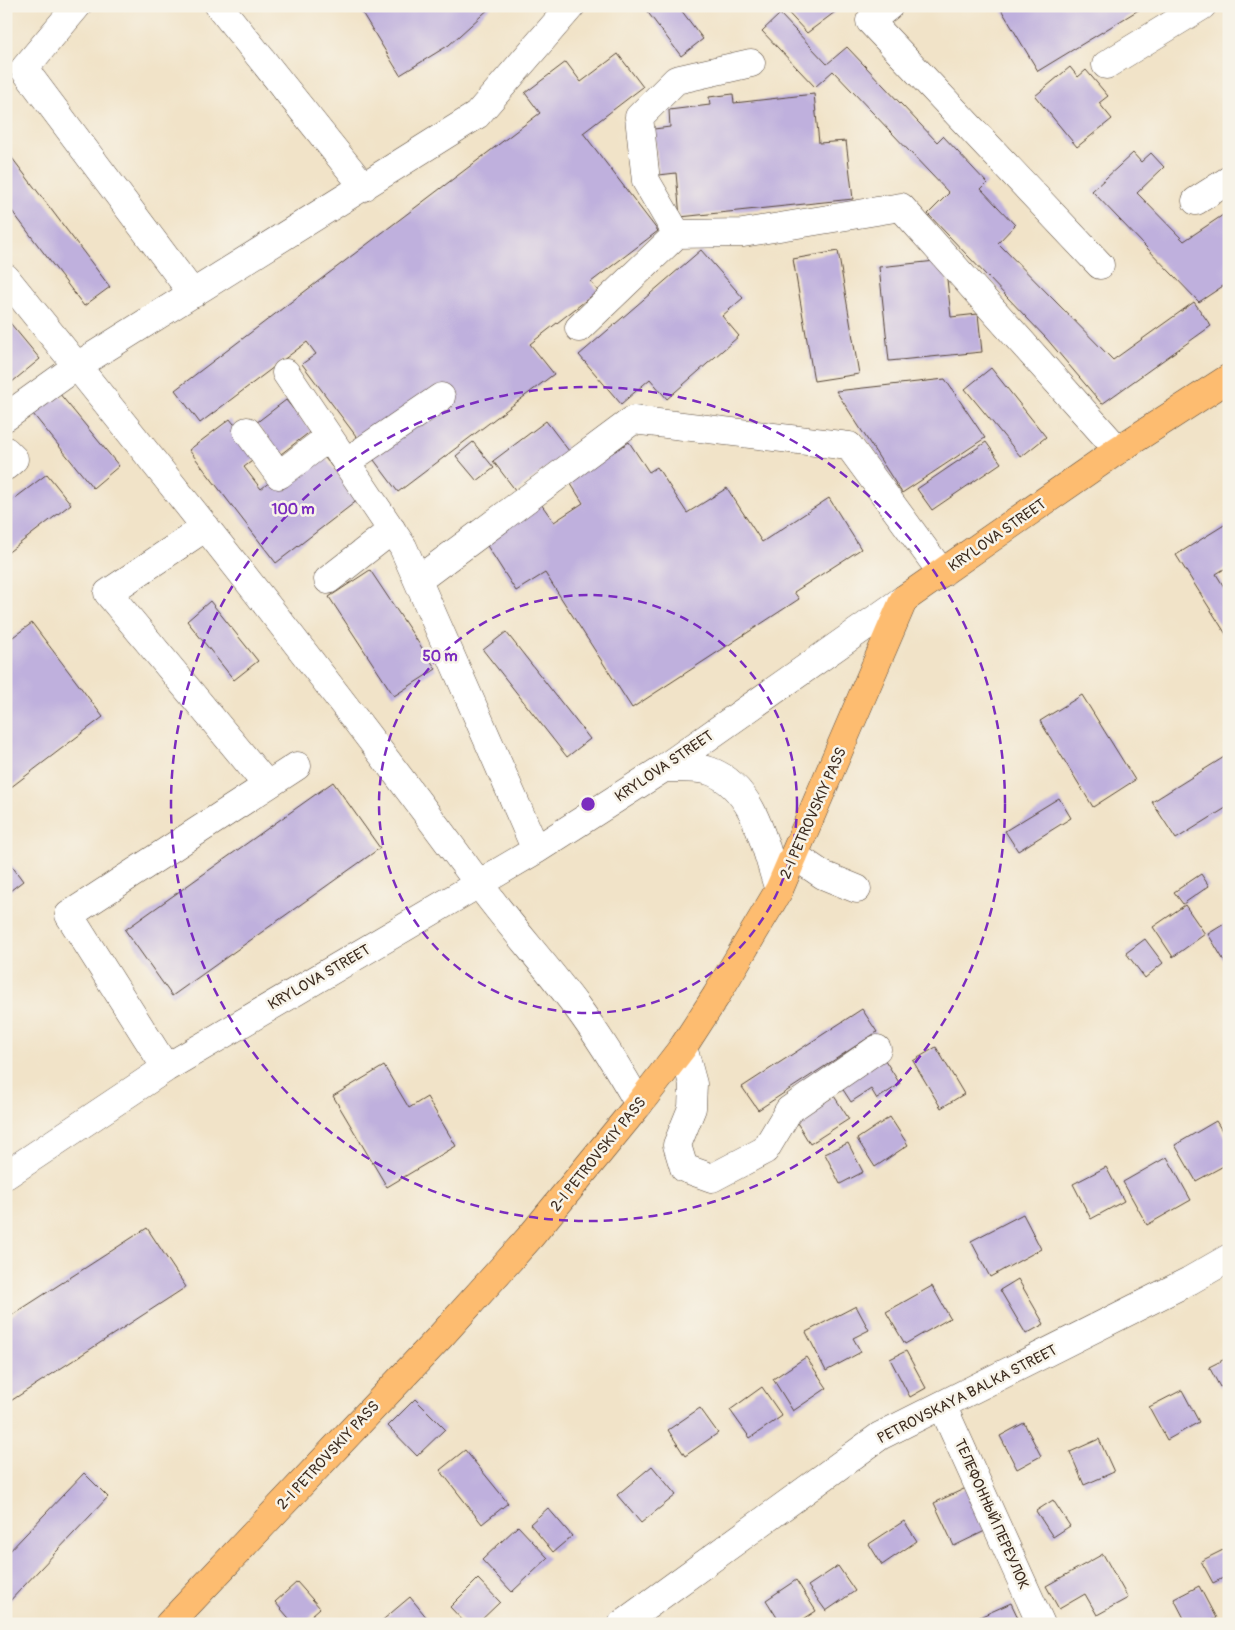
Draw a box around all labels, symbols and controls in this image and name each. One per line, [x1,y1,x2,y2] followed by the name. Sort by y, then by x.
[945,495,1050,576] street label: KRYLOVA STREET
[272,500,314,519] text: 100 m
[423,647,457,666] text: 50 m
[611,726,717,806] street label: KRYLOVA STREET
[776,745,851,882] street label: 2-I PETROVSKIY PASS
[579,795,597,813] centre of rings
[265,940,374,1014] street label: KRYLOVA STREET
[546,1093,650,1215] street label: 2-I PETROVSKIY PASS
[874,1341,1060,1448] street label: PETROVSKAYA BALKA STREET
[273,1397,384,1514] street label: 2-I PETROVSKIY PASS
[950,1436,1033,1592] street label: ТЕЛЕФОННЫЙ ПЕРЕУЛОК

